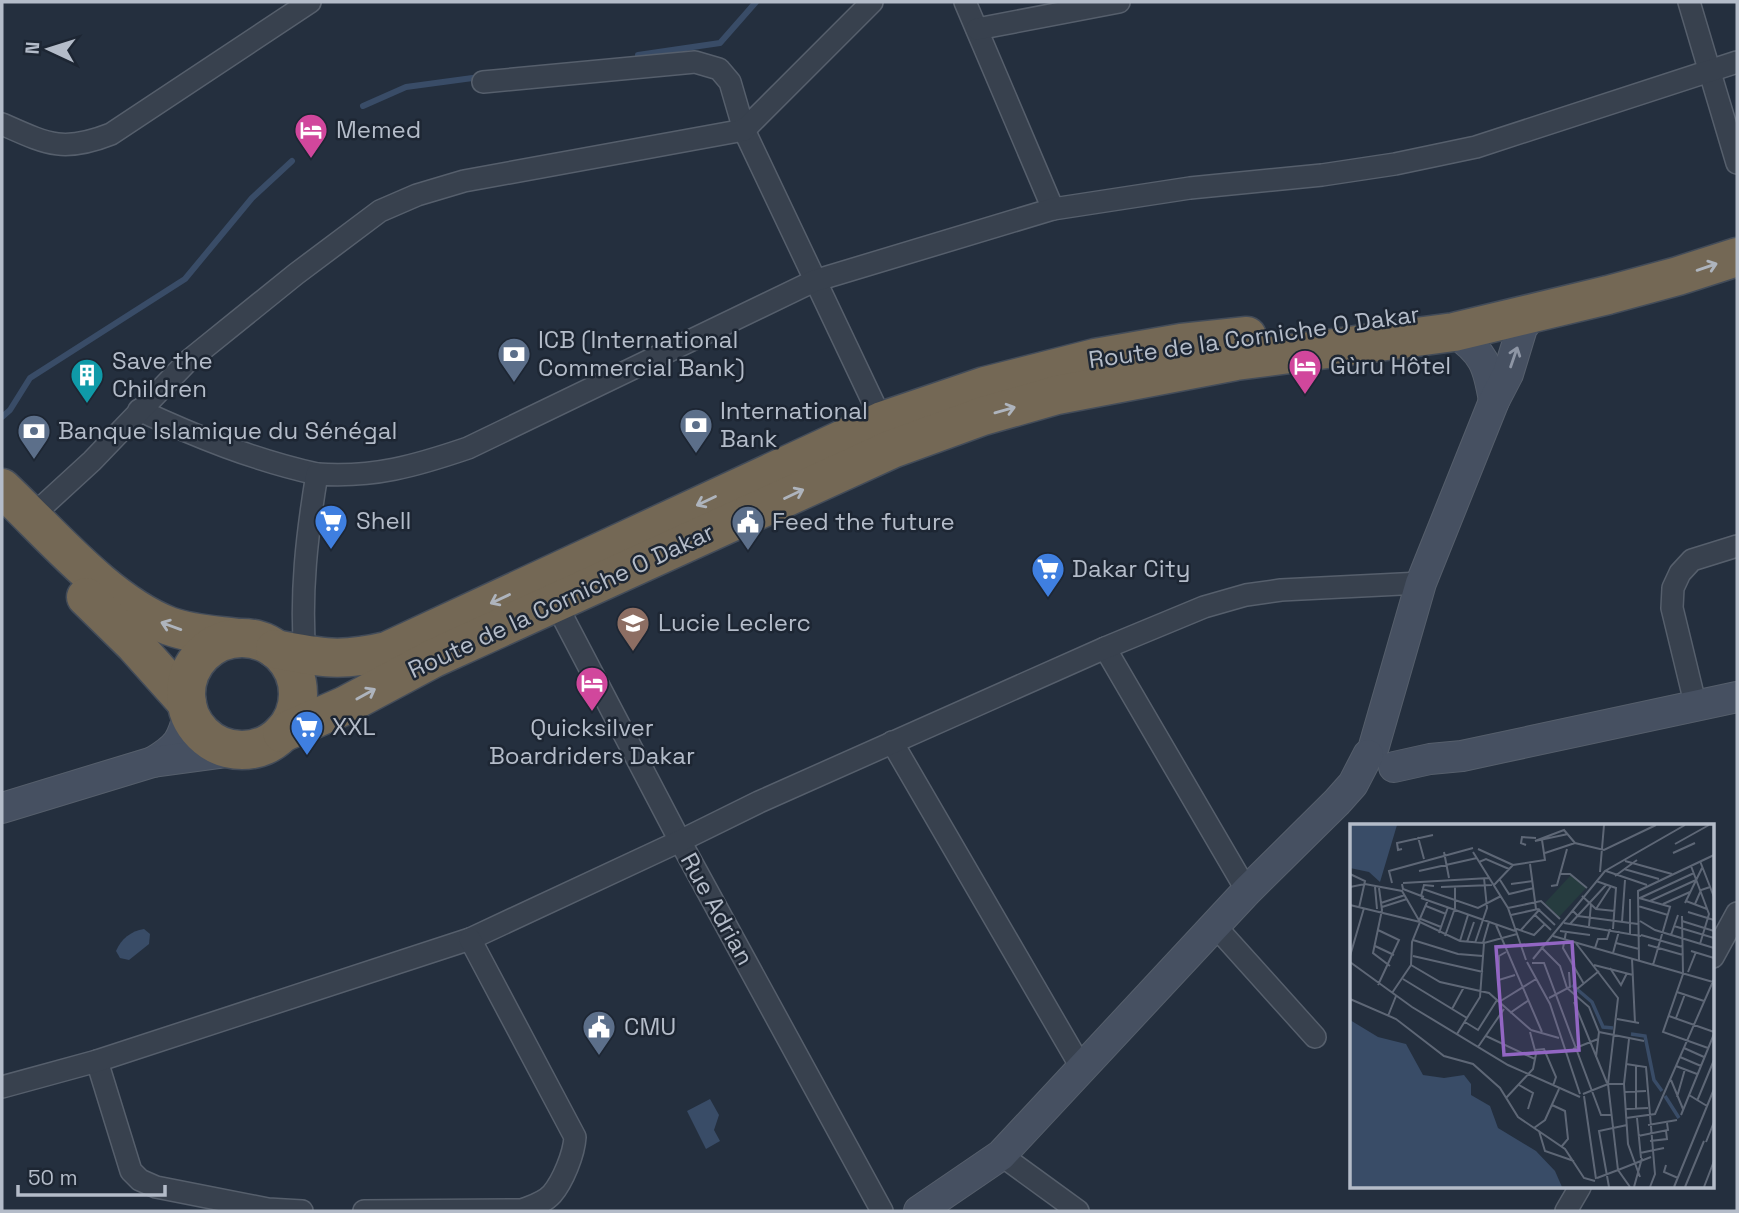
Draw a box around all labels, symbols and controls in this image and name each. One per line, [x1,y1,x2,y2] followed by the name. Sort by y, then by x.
[14,14,84,84] north arrow
[20,41,45,55] text: N
[292,111,330,160] hotel icon: Memed
[336,114,421,145] place label: Memed
[1695,260,1717,272] one-way arrow
[1086,298,1422,375] street label: Route de la Corniche O Dakar
[538,324,745,383] place label: ICB (International Commercial Bank)
[495,335,533,384] bank icon: ICB (International Commercial Bank)
[112,345,213,404] place label: Save the Children
[1509,346,1521,368] one-way arrow
[1286,347,1324,396] hotel icon: Gùru Hôtel
[1330,350,1451,381] place label: Gùru Hôtel
[68,356,106,405] building icon: Save the Children
[720,395,868,454] place label: International Bank
[994,403,1016,416] one-way arrow
[677,406,715,455] bank icon: International Bank
[15,412,53,461] bank icon: Banque Islamique du Sénégal
[58,415,397,446] place label: Banque Islamique du Sénégal
[783,487,804,500] one-way arrow
[696,495,717,509] one-way arrow
[312,502,350,551] supermarket icon: Shell
[729,503,767,552] public building icon: Feed the future
[356,505,411,536] place label: Shell
[772,506,955,537] place label: Feed the future
[403,516,719,685] street label: Route de la Corniche O Dakar
[1029,550,1067,599] supermarket icon: Dakar City
[1072,553,1190,584] place label: Dakar City
[490,594,511,607] one-way arrow
[614,604,652,653] school or university icon: Lucie Leclerc
[658,607,811,638] place label: Lucie Leclerc
[161,619,183,631] one-way arrow
[573,664,611,713] hotel icon: Quicksilver Boardriders Dakar
[355,687,375,701] one-way arrow
[288,708,326,757] supermarket icon: XXL
[332,711,376,742] place label: XXL
[489,712,695,771] place label: Quicksilver Boardriders Dakar
[1350,824,1714,1188] inset map
[674,847,761,970] street label: Rue Adrian
[580,1008,618,1057] public building icon: CMU
[624,1011,676,1042] place label: CMU
[18,1154,164,1198] scale bar
[28,1164,78,1191] text: 50 m

